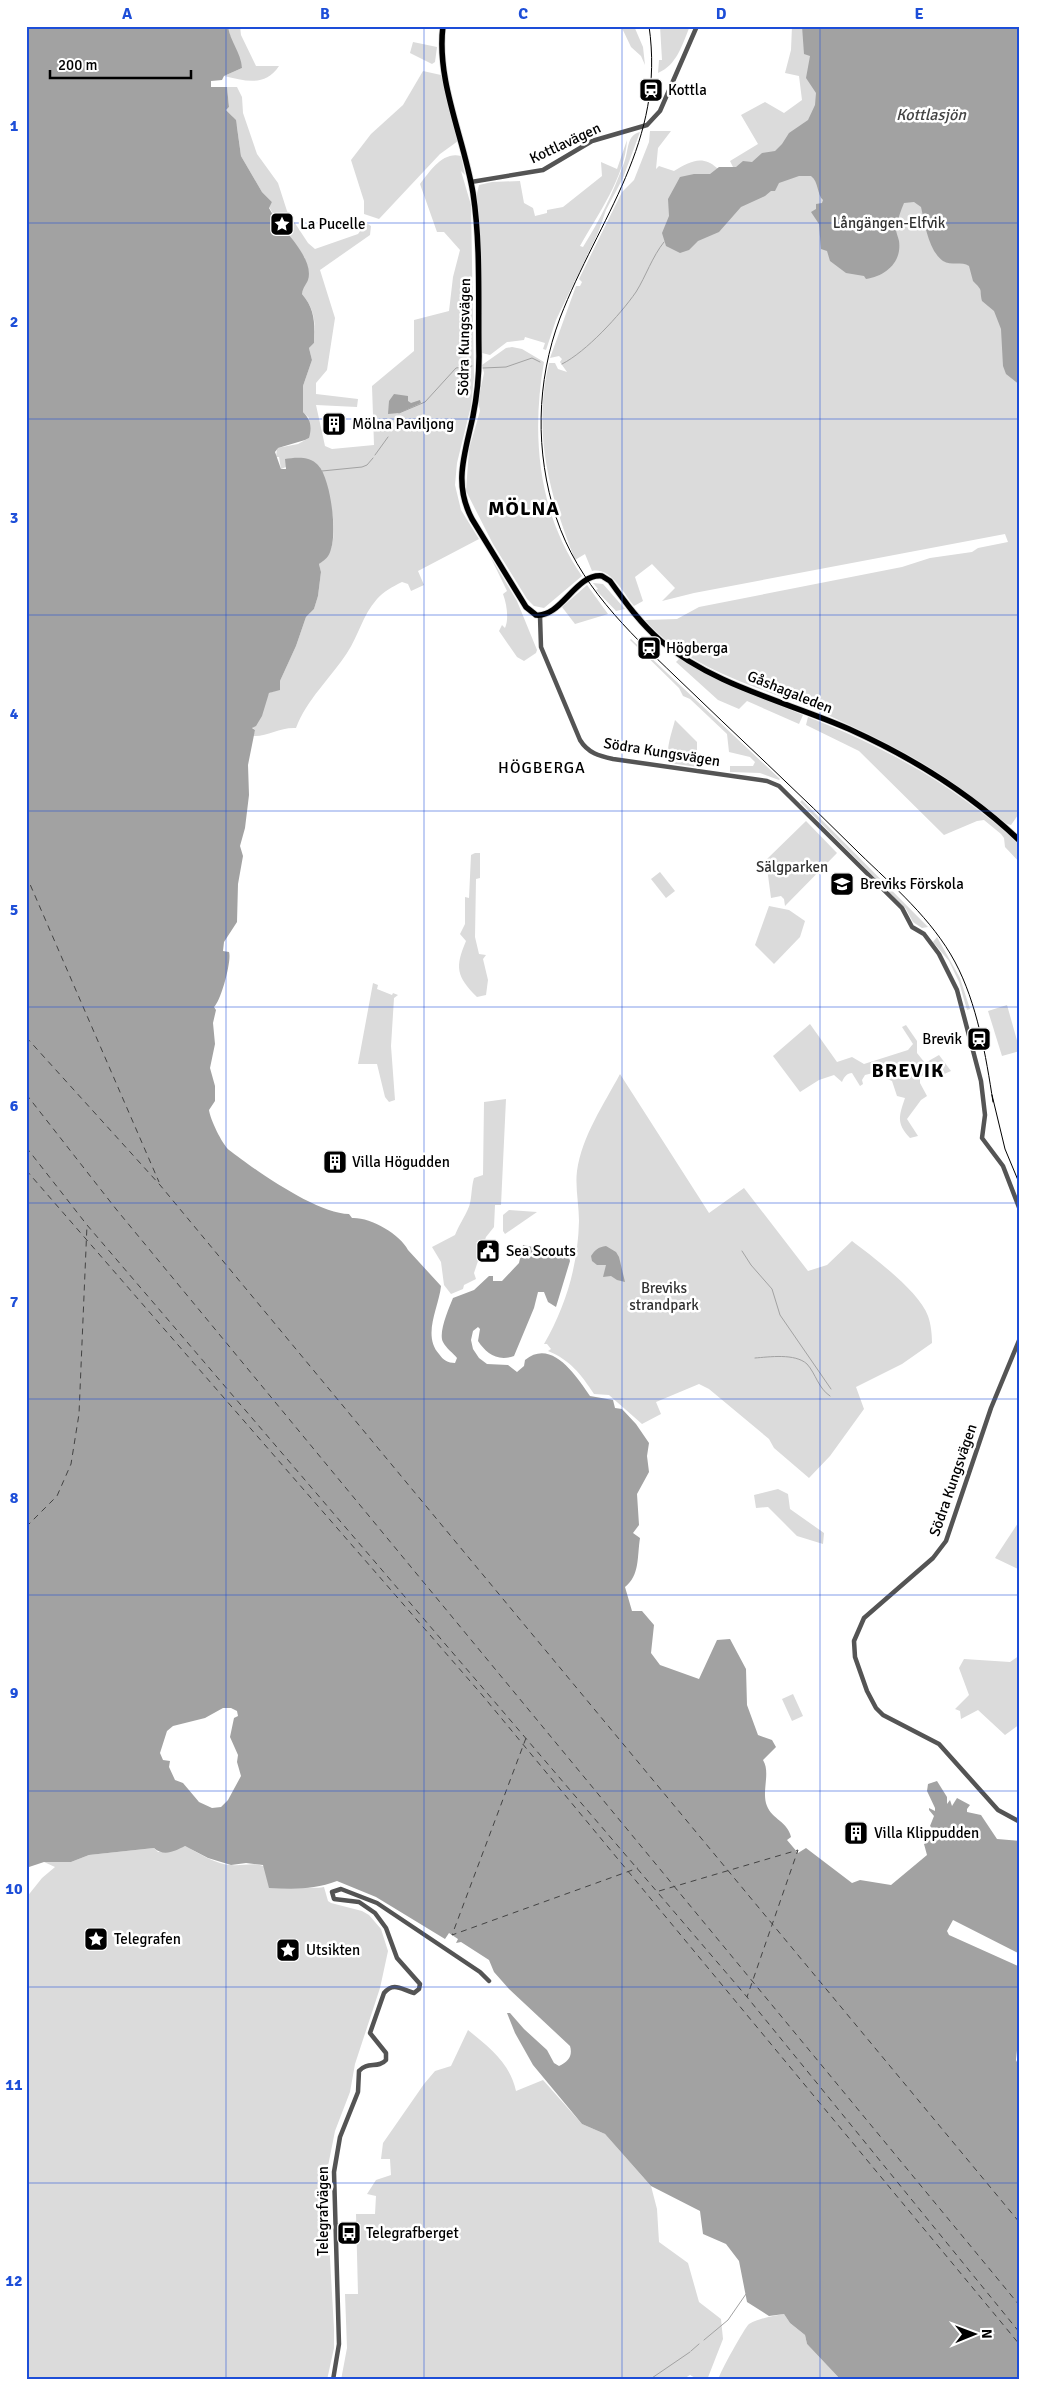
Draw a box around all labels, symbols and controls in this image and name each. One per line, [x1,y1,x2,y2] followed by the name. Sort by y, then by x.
[122,4,133,24] text: A
[320,4,330,24] text: B
[518,4,528,24] text: C
[716,4,727,24] text: D
[914,4,924,24] text: E
[50,48,191,80] scale bar
[58,56,98,74] text: 200 m
[638,77,664,103] station icon: Kottla
[668,81,707,99] place label: Kottla
[896,105,967,125] water label: Kottlasjön
[10,116,19,136] text: 1
[526,119,604,167] street label: Kottlavägen
[269,211,295,237] place icon: La Pucelle
[833,214,946,232] park label: Långängen-Elfvik
[300,215,366,233] place label: La Pucelle
[454,278,474,396] street label: Södra Kungsvägen
[10,312,18,332] text: 2
[321,411,347,437] building icon: Mölna Paviljong
[352,415,454,433] place label: Mölna Paviljong
[488,496,560,521] district label: MÖLNA
[10,508,18,528] text: 3
[636,635,662,661] station icon: Högberga
[666,639,728,657] place label: Högberga
[745,667,835,717] street label: Gåshagaleden
[10,704,19,724] text: 4
[602,734,722,770] street label: Södra Kungsvägen
[498,758,586,778] district label: HÖGBERGA
[756,858,828,876] park label: Sälgparken
[829,871,855,897] school or university icon: Breviks Förskola
[860,875,964,893] place label: Breviks Förskola
[10,900,18,920] text: 5
[966,1026,992,1052] station icon: Brevik
[922,1030,962,1048] place label: Brevik
[872,1058,944,1083] district label: BREVIK
[10,1096,19,1116] text: 6
[322,1149,348,1175] building icon: Villa Högudden
[352,1153,450,1171] place label: Villa Högudden
[475,1238,501,1264] public building icon: Sea Scouts
[506,1242,576,1260] place label: Sea Scouts
[629,1279,699,1314] park label: Breviks strandpark
[10,1292,19,1312] text: 7
[925,1421,981,1539] street label: Södra Kungsvägen
[10,1488,19,1508] text: 8
[10,1683,19,1703] text: 9
[843,1820,869,1846] building icon: Villa Klippudden
[874,1824,979,1842] place label: Villa Klippudden
[5,1879,23,1899] text: 10
[83,1926,109,1952] place icon: Telegrafen
[114,1930,181,1948] place label: Telegrafen
[275,1937,301,1963] place icon: Utsikten
[306,1941,360,1959] place label: Utsikten
[5,2075,23,2095] text: 11
[314,2166,332,2256] street label: Telegrafvägen
[336,2220,362,2246] bus stop icon: Telegrafberget
[366,2224,459,2242] place label: Telegrafberget
[5,2271,23,2291] text: 12
[948,2308,998,2358] north arrow
[978,2329,995,2339] text: N

